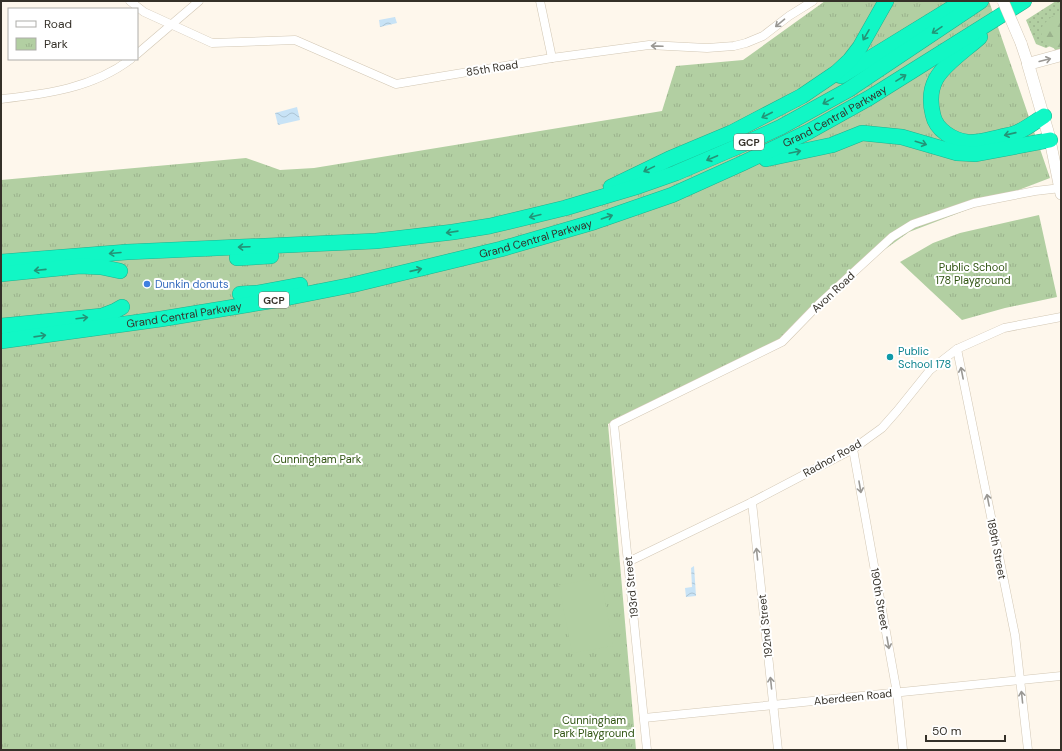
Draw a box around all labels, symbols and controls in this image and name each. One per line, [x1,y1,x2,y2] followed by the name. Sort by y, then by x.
[8,8,138,60] legend
[44,16,72,32] text: Road
[775,18,785,27] one-way arrow
[932,26,943,34] one-way arrow
[862,29,870,41] one-way arrow
[44,36,68,52] text: Park
[650,42,663,49] one-way arrow
[1038,55,1051,63] one-way arrow
[465,57,519,79] street label: 85th Road
[895,74,907,82] one-way arrow
[780,82,889,150] street label: Grand Central Parkway
[823,98,835,106] one-way arrow
[761,112,773,119] one-way arrow
[1004,131,1017,139] one-way arrow
[734,134,764,150] road number: GCP
[915,140,928,147] one-way arrow
[789,148,802,156] one-way arrow
[706,155,718,162] one-way arrow
[643,166,655,173] one-way arrow
[529,212,542,220] one-way arrow
[600,213,612,221] one-way arrow
[478,216,594,261] street label: Grand Central Parkway
[446,228,459,236] one-way arrow
[238,243,251,251] one-way arrow
[108,249,121,257] one-way arrow
[935,260,1011,287] park label: Public School 178 Playground
[34,266,47,274] one-way arrow
[409,266,422,274] one-way arrow
[809,269,857,315] street label: Avon Road
[155,277,228,291] place label: Dunkin donuts
[142,279,152,289] marker: Dunkin donuts
[259,292,289,308] road number: GCP
[126,299,243,331] street label: Grand Central Parkway
[75,314,88,322] one-way arrow
[33,332,46,340] one-way arrow
[898,344,951,371] place label: Public School 178
[885,352,895,362] marker: Public School 178
[958,367,966,380] one-way arrow
[800,436,864,480] street label: Radnor Road
[273,452,362,466] park label: Cunningham Park
[856,480,864,493] one-way arrow
[983,494,991,507] one-way arrow
[984,518,1010,580] street label: 189th Street
[753,548,761,561] one-way arrow
[621,556,641,618] street label: 193rd Street
[868,567,892,631] street label: 190th Street
[755,594,775,658] street label: 192nd Street
[884,636,892,649] one-way arrow
[767,677,774,690] one-way arrow
[813,686,893,708] street label: Aberdeen Road
[1018,691,1026,704] one-way arrow
[553,713,635,740] park label: Cunningham Park Playground
[926,717,1005,743] scale bar
[932,723,961,739] text: 50 m

